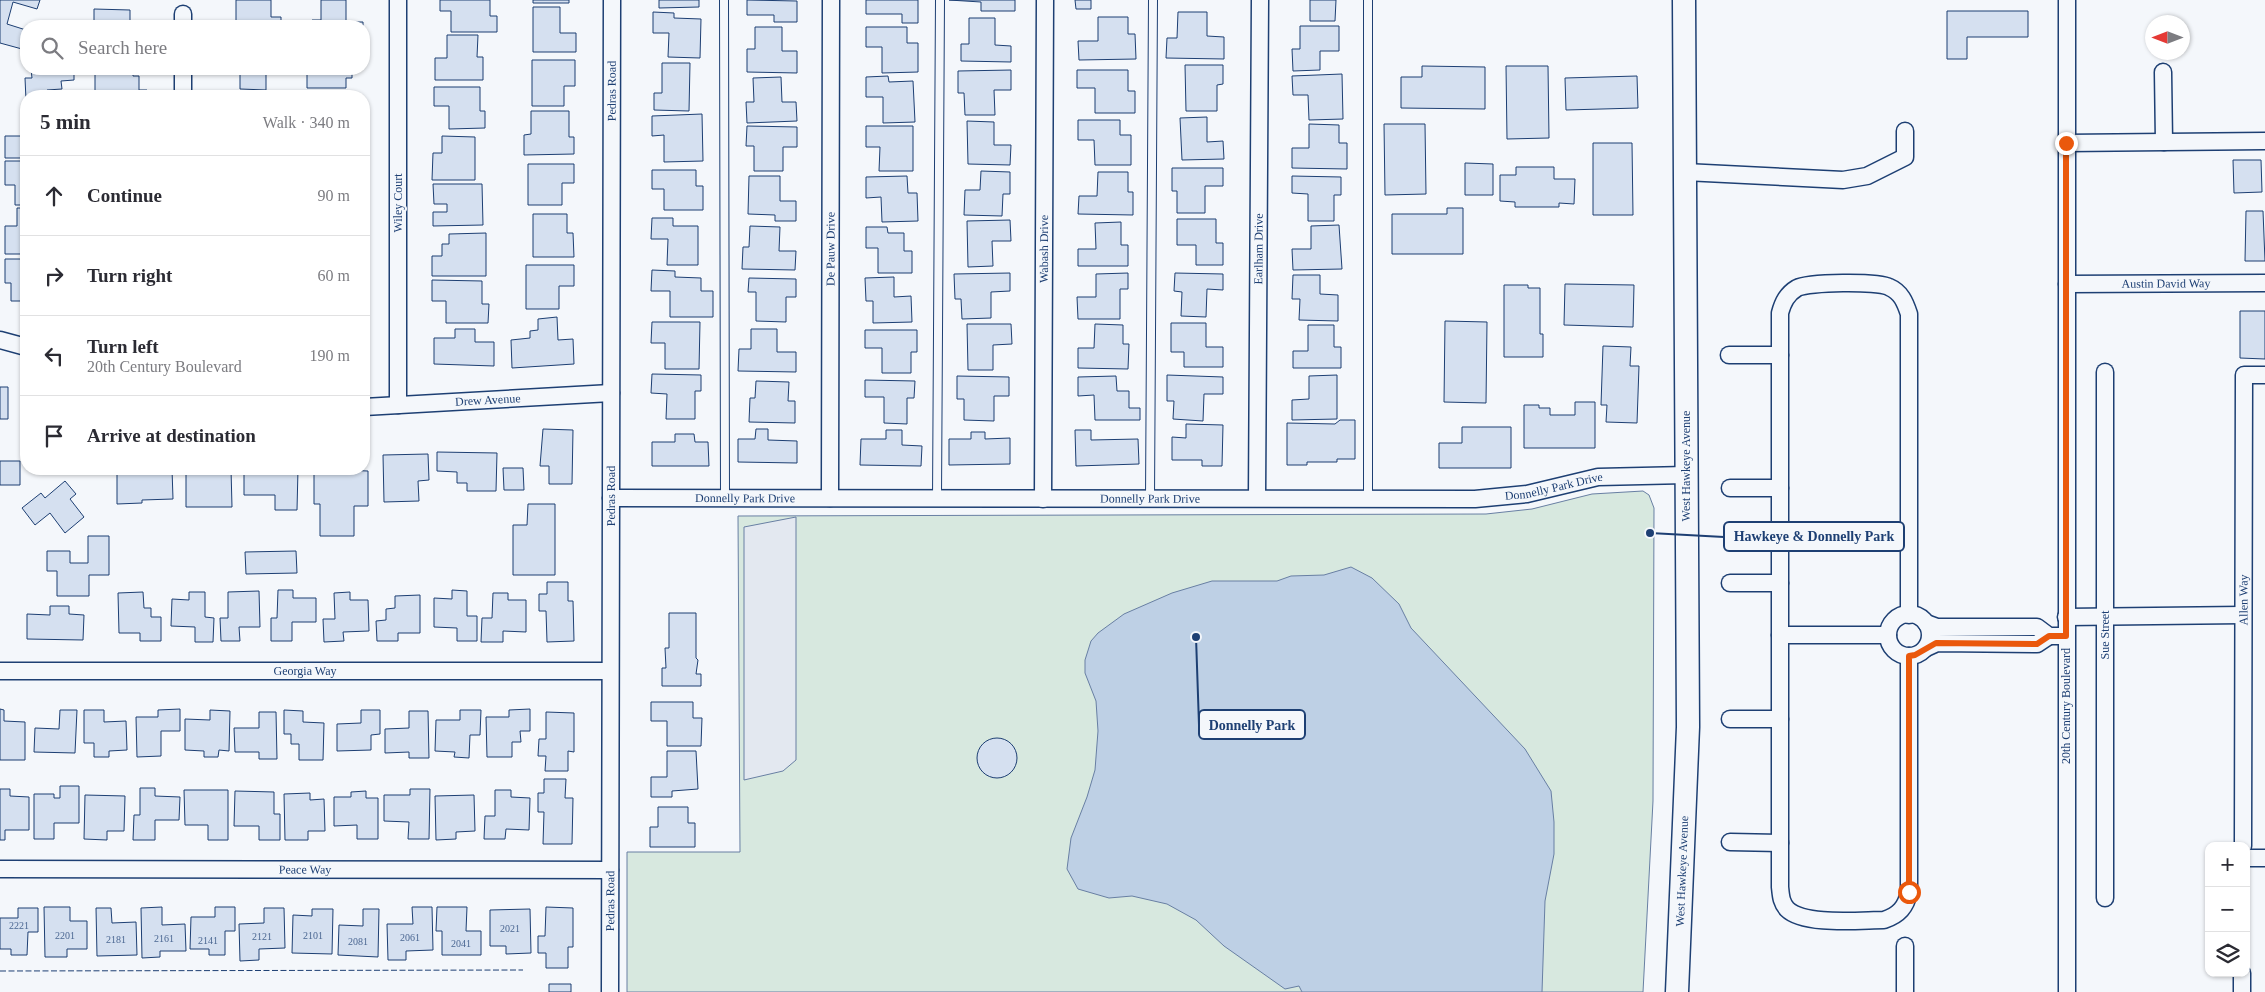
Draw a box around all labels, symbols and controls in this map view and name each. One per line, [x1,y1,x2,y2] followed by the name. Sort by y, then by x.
[2145,15,2190,60] north arrow
[20,20,370,75] search box
[38,34,66,62] icon: search
[78,37,167,58] text: Search here
[605,61,619,121] street label: Pedras Road
[40,110,91,134] text: 5 min
[263,114,350,131] text: Walk · 340 m
[2055,132,2078,155] route end
[391,173,405,233] street label: Wiley Court
[40,182,68,210] icon: ahead
[87,185,162,206] text: Continue
[318,187,350,204] text: 90 m
[823,212,838,286] street label: De Pauw Drive
[1251,213,1266,285] street label: Earlham Drive
[1037,215,1051,283] street label: Wabash Drive
[40,262,68,290] icon: right
[87,265,172,286] text: Turn right
[318,267,350,284] text: 60 m
[2122,276,2210,291] street label: Austin David Way
[87,336,159,357] text: Turn left
[40,342,68,370] icon: left
[310,347,350,364] text: 190 m
[87,358,242,375] text: 20th Century Boulevard
[455,391,521,409] street label: Drew Avenue
[1679,411,1693,521] street label: West Hawkeye Avenue
[40,422,68,450] icon: arrive
[87,425,256,446] text: Arrive at destination
[604,466,618,526] street label: Pedras Road
[1504,470,1603,503] street label: Donnelly Park Drive
[695,491,795,505] street label: Donnelly Park Drive
[1100,492,1200,506] street label: Donnelly Park Drive
[1724,522,1904,551] callout: Hawkeye & Donnelly Park
[1734,529,1895,544] text: Hawkeye & Donnelly Park
[2236,574,2251,626] street label: Allen Way
[2098,610,2112,660] street label: Sue Street
[2059,648,2073,764] street label: 20th Century Boulevard
[274,664,336,678] street label: Georgia Way
[1199,710,1305,739] callout: Donnelly Park
[1209,718,1296,733] text: Donnelly Park
[1673,815,1691,927] street label: West Hawkeye Avenue
[2205,842,2250,977] map controls
[2205,842,2250,887] button: +
[279,862,331,877] street label: Peace Way
[603,871,617,931] street label: Pedras Road
[1898,881,1921,904] route start
[2205,887,2250,932] button: −
[9,920,29,931] house number: 2221
[500,923,520,934] house number: 2021
[55,930,75,941] house number: 2201
[303,930,323,941] house number: 2101
[252,931,272,942] house number: 2121
[400,932,420,943] house number: 2061
[2205,932,2250,977] button: layers
[154,933,174,944] house number: 2161
[106,934,126,945] house number: 2181
[198,935,218,946] house number: 2141
[348,936,368,947] house number: 2081
[451,938,471,949] house number: 2041

